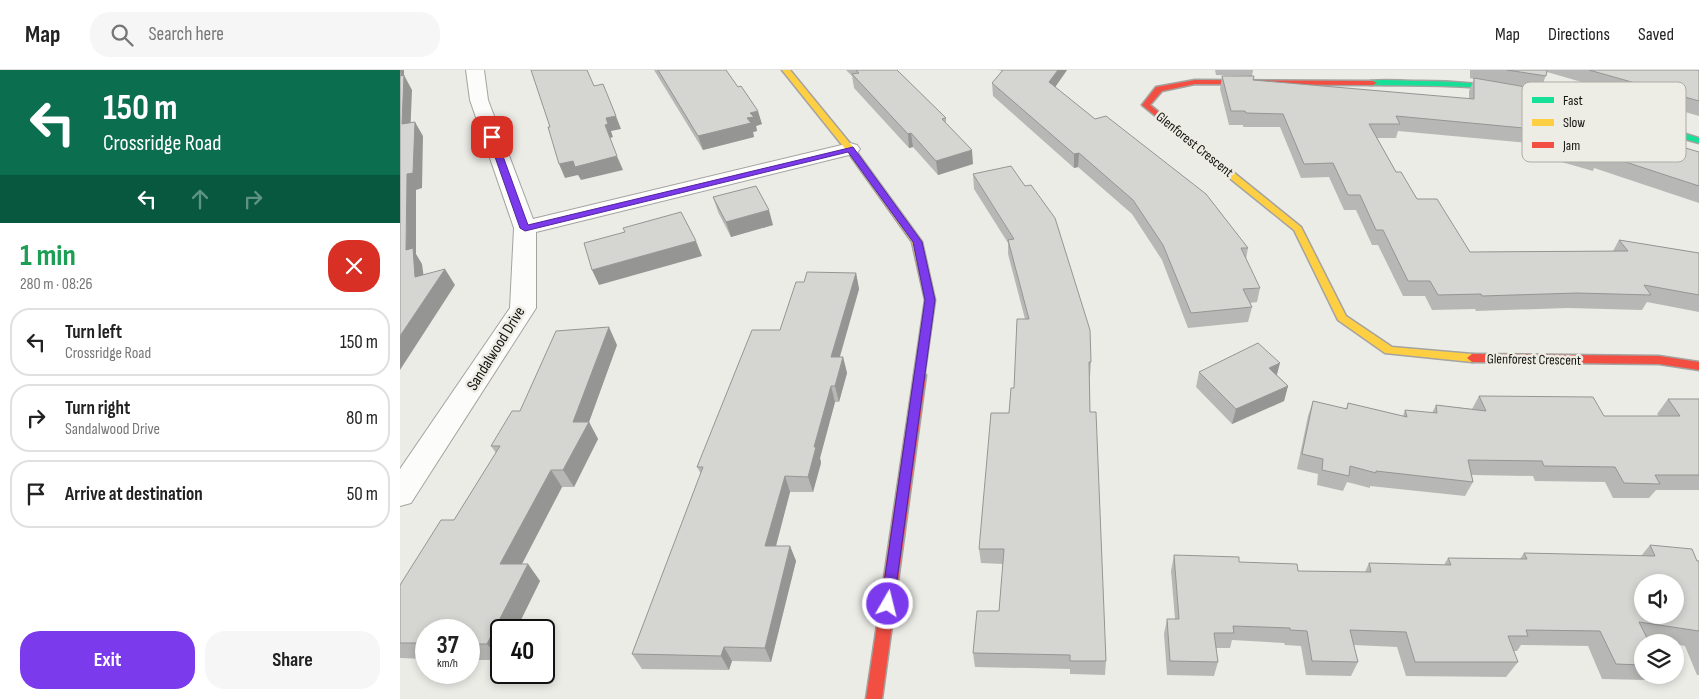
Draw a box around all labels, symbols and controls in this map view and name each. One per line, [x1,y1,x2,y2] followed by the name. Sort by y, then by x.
[90,12,440,57] search box
[25,20,60,49] text: Map
[108,21,136,49] icon: search
[148,23,224,46] text: Search here
[1495,24,1520,45] text: Map
[1548,24,1610,45] text: Directions
[1638,24,1674,45] text: Saved
[1522,82,1686,162] legend
[103,87,177,130] text: 150 m
[20,90,85,155] icon: left
[1563,92,1583,109] text: Fast
[1153,108,1237,181] street label: Glenforest Crescent
[1563,114,1585,131] text: Slow
[471,116,513,158] pin
[478,123,506,151] icon: arrive
[103,130,222,157] text: Crossridge Road
[1562,137,1580,154] text: Jam
[133,185,161,213] icon: left
[186,185,214,213] icon: ahead
[239,185,267,213] icon: right
[20,238,76,274] text: 1 min
[328,240,380,292] button: close
[20,275,93,294] text: 280 m · 08:26
[463,303,530,394] street label: Sandalwood Drive
[65,321,122,344] text: Turn left
[22,328,50,356] icon: left
[340,331,378,354] text: 150 m
[65,344,151,363] text: Crossridge Road
[1487,350,1581,369] street label: Glenforest Crescent
[65,397,130,420] text: Turn right
[22,404,50,432] icon: right
[346,407,378,430] text: 80 m
[65,420,160,439] text: Sandalwood Drive
[22,480,50,508] icon: arrive
[65,483,203,506] text: Arrive at destination
[347,483,378,506] text: 50 m
[1634,574,1684,684] map controls
[1634,574,1684,624] button: sound
[861,577,913,629] position arrow
[490,619,555,684] speed limit sign: 40
[436,630,459,661] text: 37
[20,631,195,689] button: Exit
[205,631,380,689] button: Share
[1634,634,1684,684] button: layers
[437,656,458,671] text: km/h

